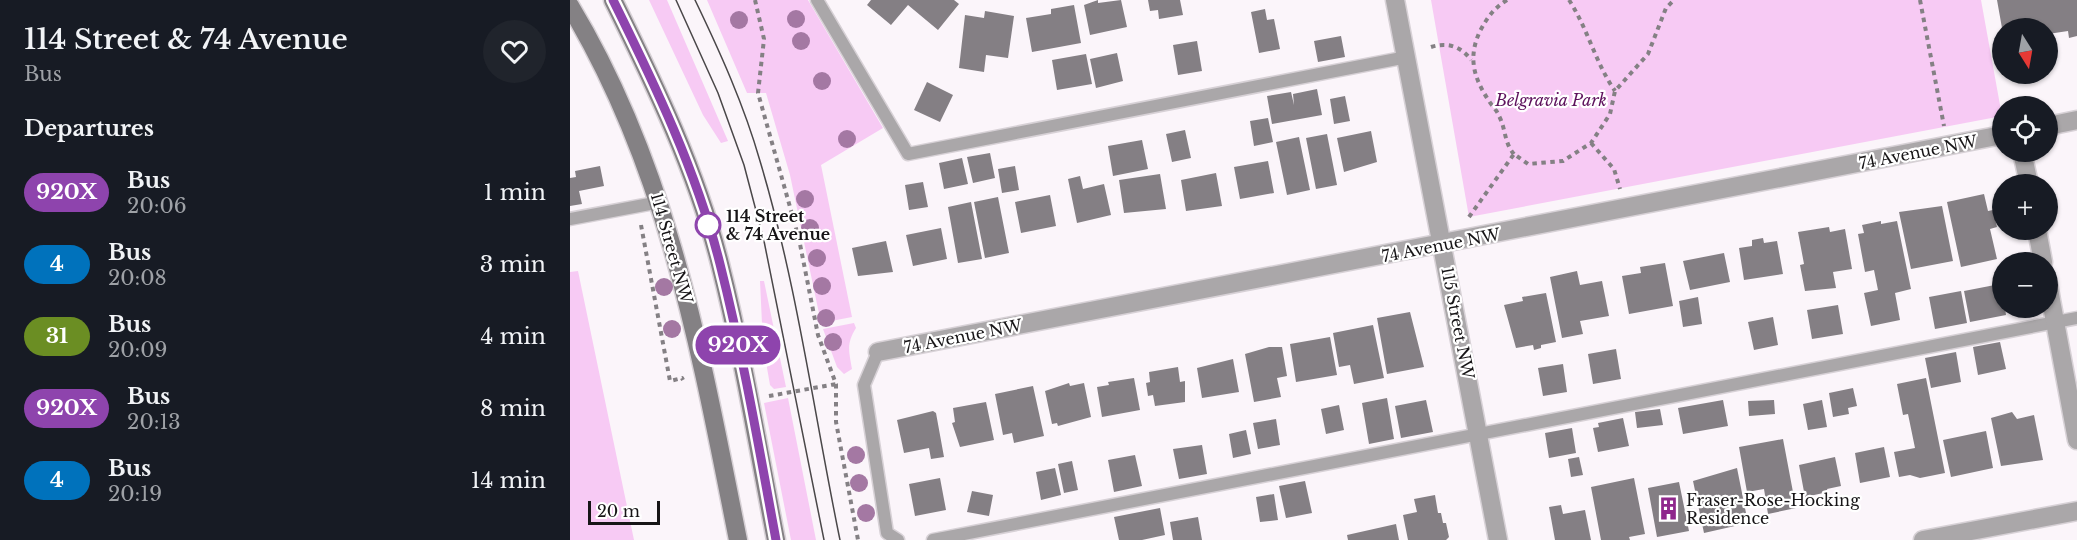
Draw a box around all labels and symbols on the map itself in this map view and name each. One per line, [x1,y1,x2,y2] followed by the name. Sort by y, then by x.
[1992,18,2058,84] north arrow
[1494,90,1607,110] park label: Belgravia Park
[1857,131,1979,173] street label: 74 Avenue NW
[647,190,697,306] street label: 114 Street NW
[726,206,830,244] place label: 114 Street & 74 Avenue
[695,212,721,238] marker: 114 Street & 74 Avenue
[1380,224,1502,266] street label: 74 Avenue NW
[1437,265,1479,381] street label: 115 Street NW
[902,315,1024,357] street label: 74 Avenue NW
[696,326,780,364] line badge: 920X
[1686,490,1860,528] place label: Fraser-Rose-Hocking Residence
[1655,496,1681,522] building icon: Fraser-Rose-Hocking Residence
[588,498,660,526] scale bar

